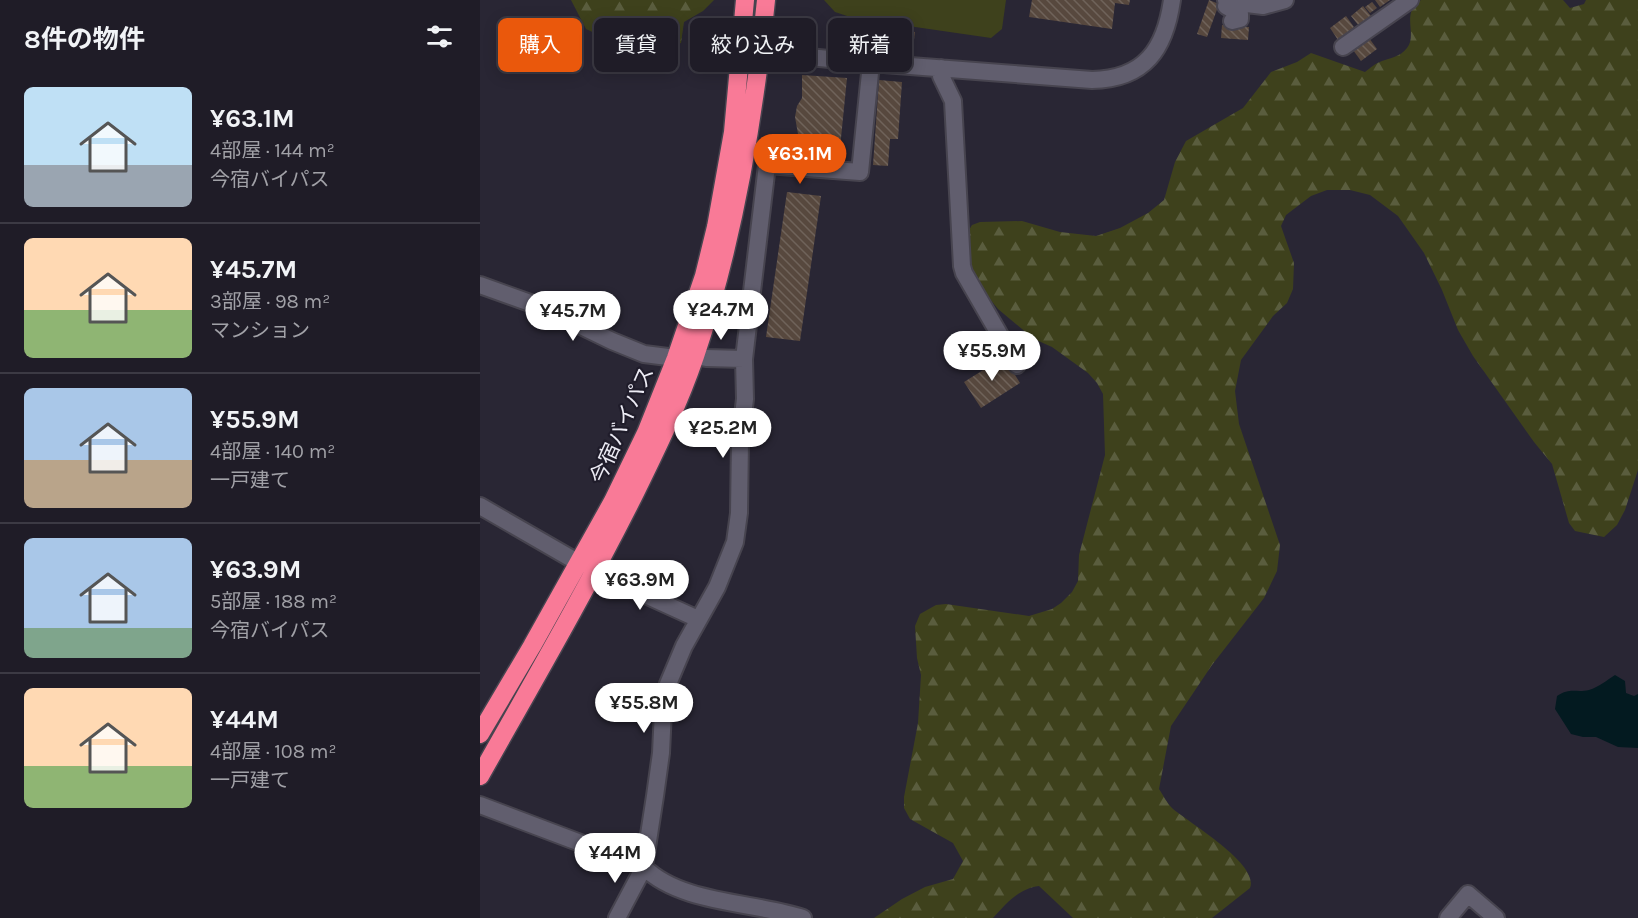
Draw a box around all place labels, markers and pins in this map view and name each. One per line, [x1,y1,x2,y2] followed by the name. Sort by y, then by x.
[751,134,849,185] pin: ¥63.1M
[672,290,770,341] pin: ¥24.7M
[524,291,622,342] pin: ¥45.7M
[943,331,1041,382] pin: ¥55.9M
[674,408,772,459] pin: ¥25.2M
[591,560,689,611] pin: ¥63.9M
[595,683,693,734] pin: ¥55.8M
[579,833,651,884] pin: ¥44M

